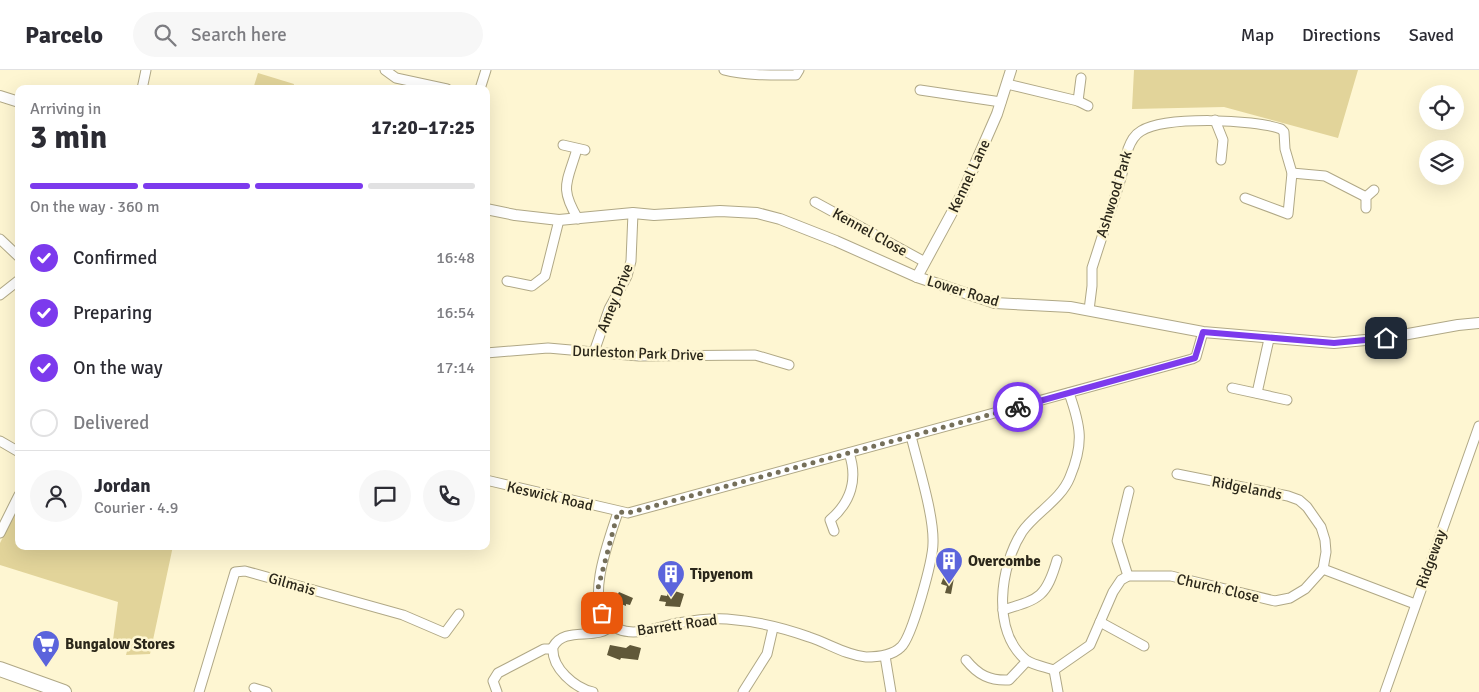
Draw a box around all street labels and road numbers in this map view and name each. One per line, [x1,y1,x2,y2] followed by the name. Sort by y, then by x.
[944,137,994,215] street label: Kennel Lane
[1092,148,1136,240] street label: Ashwood Park
[829,204,911,260] street label: Kennel Close
[593,261,637,335] street label: Amey Drive
[925,272,1001,310] street label: Lower Road
[572,342,704,364] street label: Durleston Park Drive
[1210,472,1284,504] street label: Ridgelands
[505,477,595,515] street label: Keswick Road
[1412,527,1450,591] street label: Ridgeway
[266,569,318,599] street label: Gilmais
[1175,570,1261,606] street label: Church Close
[636,610,718,640] street label: Barrett Road

